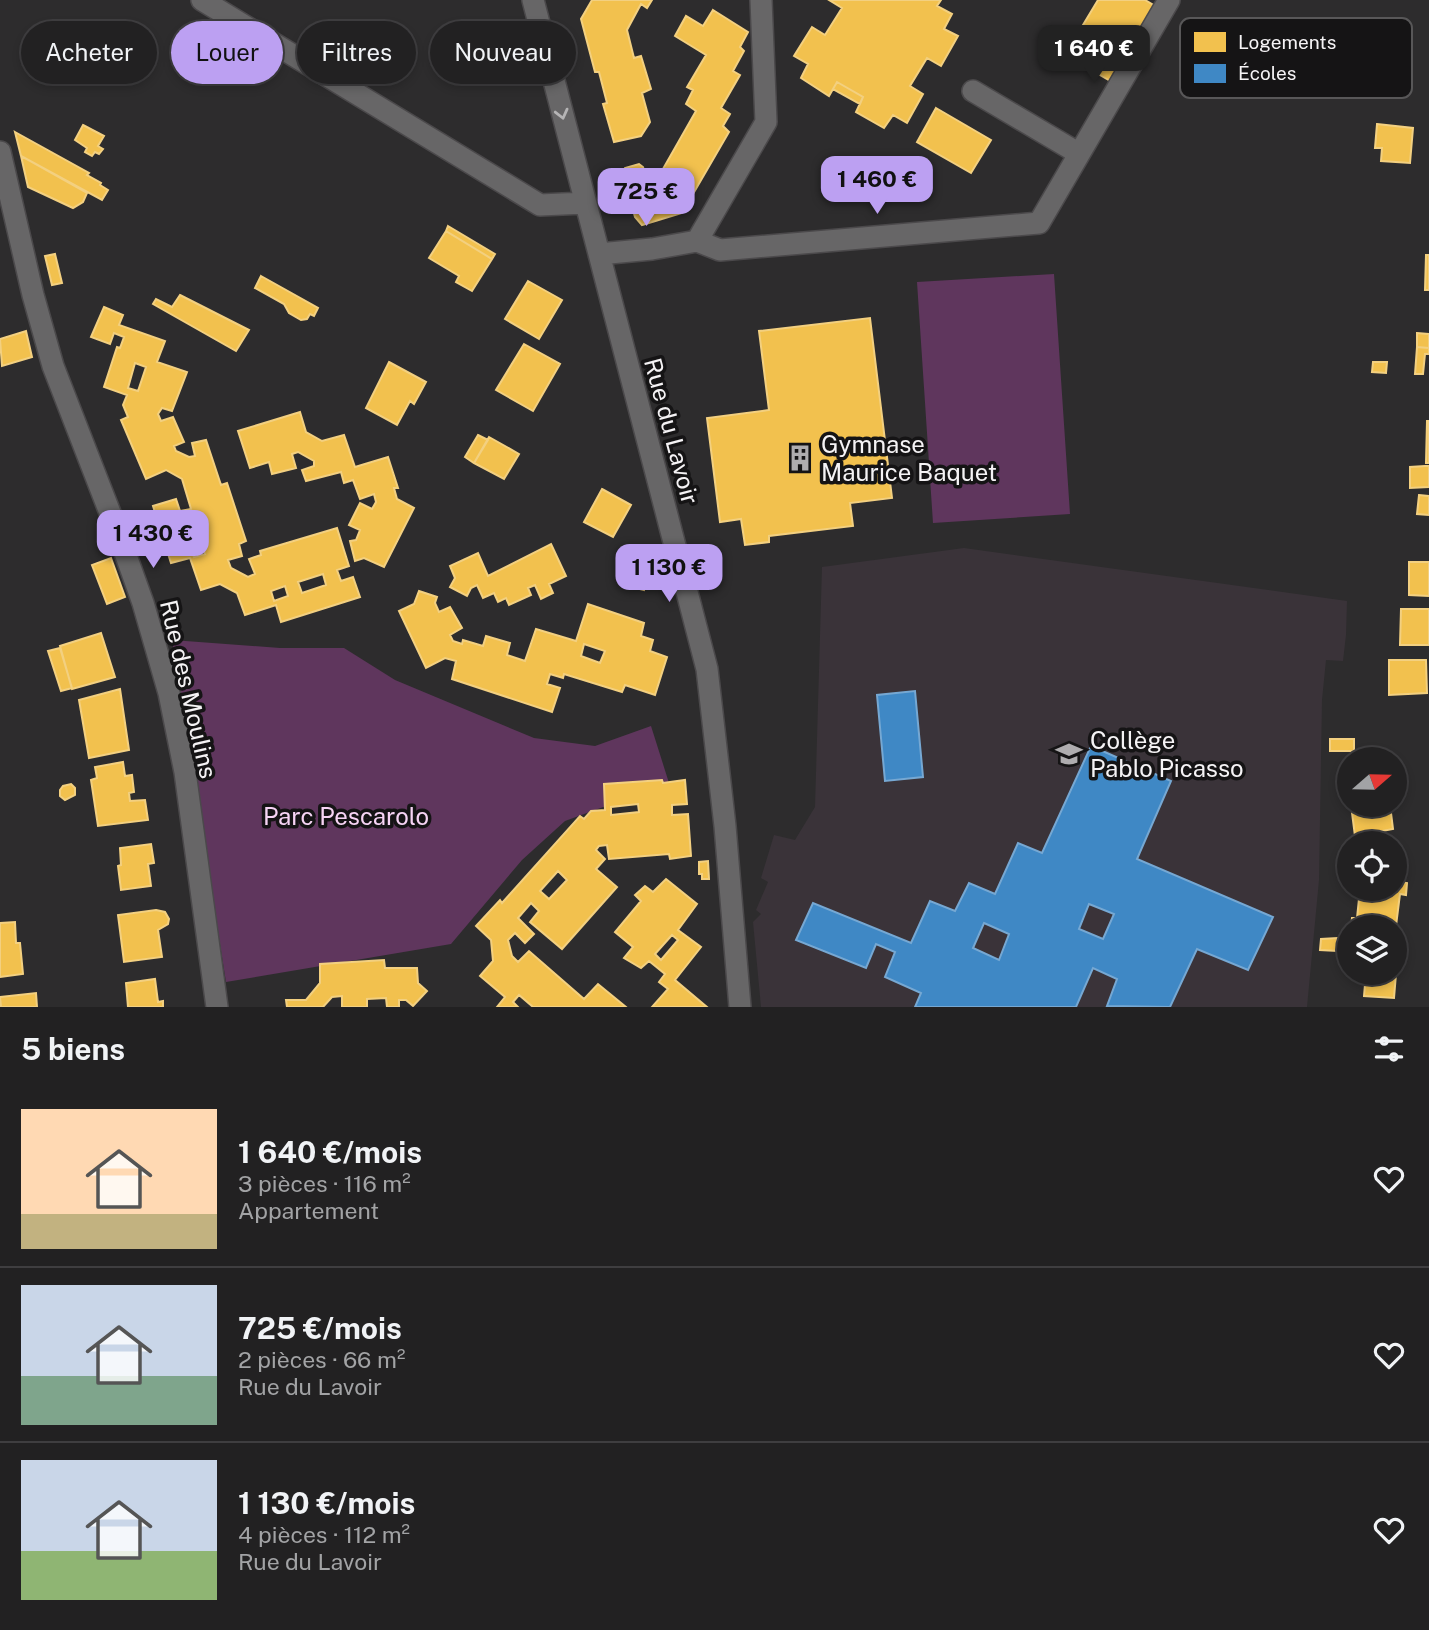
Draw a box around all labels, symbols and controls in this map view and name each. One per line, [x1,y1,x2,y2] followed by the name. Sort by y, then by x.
[1180,18,1412,98] legend
[21,21,157,84] chip: Acheter
[171,21,283,84] chip: Louer
[297,21,416,84] chip: Filtres
[430,21,576,84] chip: Nouveau
[1029,25,1159,85] pin: 1 640 €
[1238,31,1336,53] text: Logements
[1054,34,1134,61] text: 1 640 €
[1238,62,1296,84] text: Écoles
[554,107,568,119] one-way arrow
[812,156,942,216] pin: 1 460 €
[837,165,917,192] text: 1 460 €
[597,168,695,228] pin: 725 €
[614,177,678,204] text: 725 €
[639,355,705,507] street label: Rue du Lavoir
[821,430,997,486] place label: Gymnase Maurice Baquet
[785,443,815,473] building icon: Gymnase Maurice Baquet
[88,510,218,570] pin: 1 430 €
[113,519,193,546] text: 1 430 €
[604,544,734,604] pin: 1 130 €
[631,553,707,580] text: 1 130 €
[155,597,223,781] street label: Rue des Moulins
[1090,726,1244,782] place label: Collège Pablo Picasso
[1054,739,1084,769] school or university icon: Collège Pablo Picasso
[1337,747,1407,817] north arrow
[1337,747,1407,985] map controls
[263,802,429,830] park label: Parc Pescarolo
[1337,831,1407,901] button: locate
[1337,915,1407,985] button: layers
[1370,1030,1408,1068] icon: filters
[21,1031,125,1067] text: 5 biens
[238,1134,422,1170] text: 1 640 €/mois
[77,1137,161,1221] icon: home
[1370,1160,1408,1198] icon: heart
[238,1170,411,1197] text: 3 pièces · 116 m²
[238,1197,379,1224] text: Appartement
[238,1310,402,1346] text: 725 €/mois
[77,1313,161,1397] icon: home
[1370,1336,1408,1374] icon: heart
[238,1346,405,1373] text: 2 pièces · 66 m²
[238,1373,382,1400] text: Rue du Lavoir
[238,1485,415,1521] text: 1 130 €/mois
[77,1488,161,1572] icon: home
[1370,1511,1408,1549] icon: heart
[238,1521,410,1548] text: 4 pièces · 112 m²
[238,1548,382,1575] text: Rue du Lavoir

